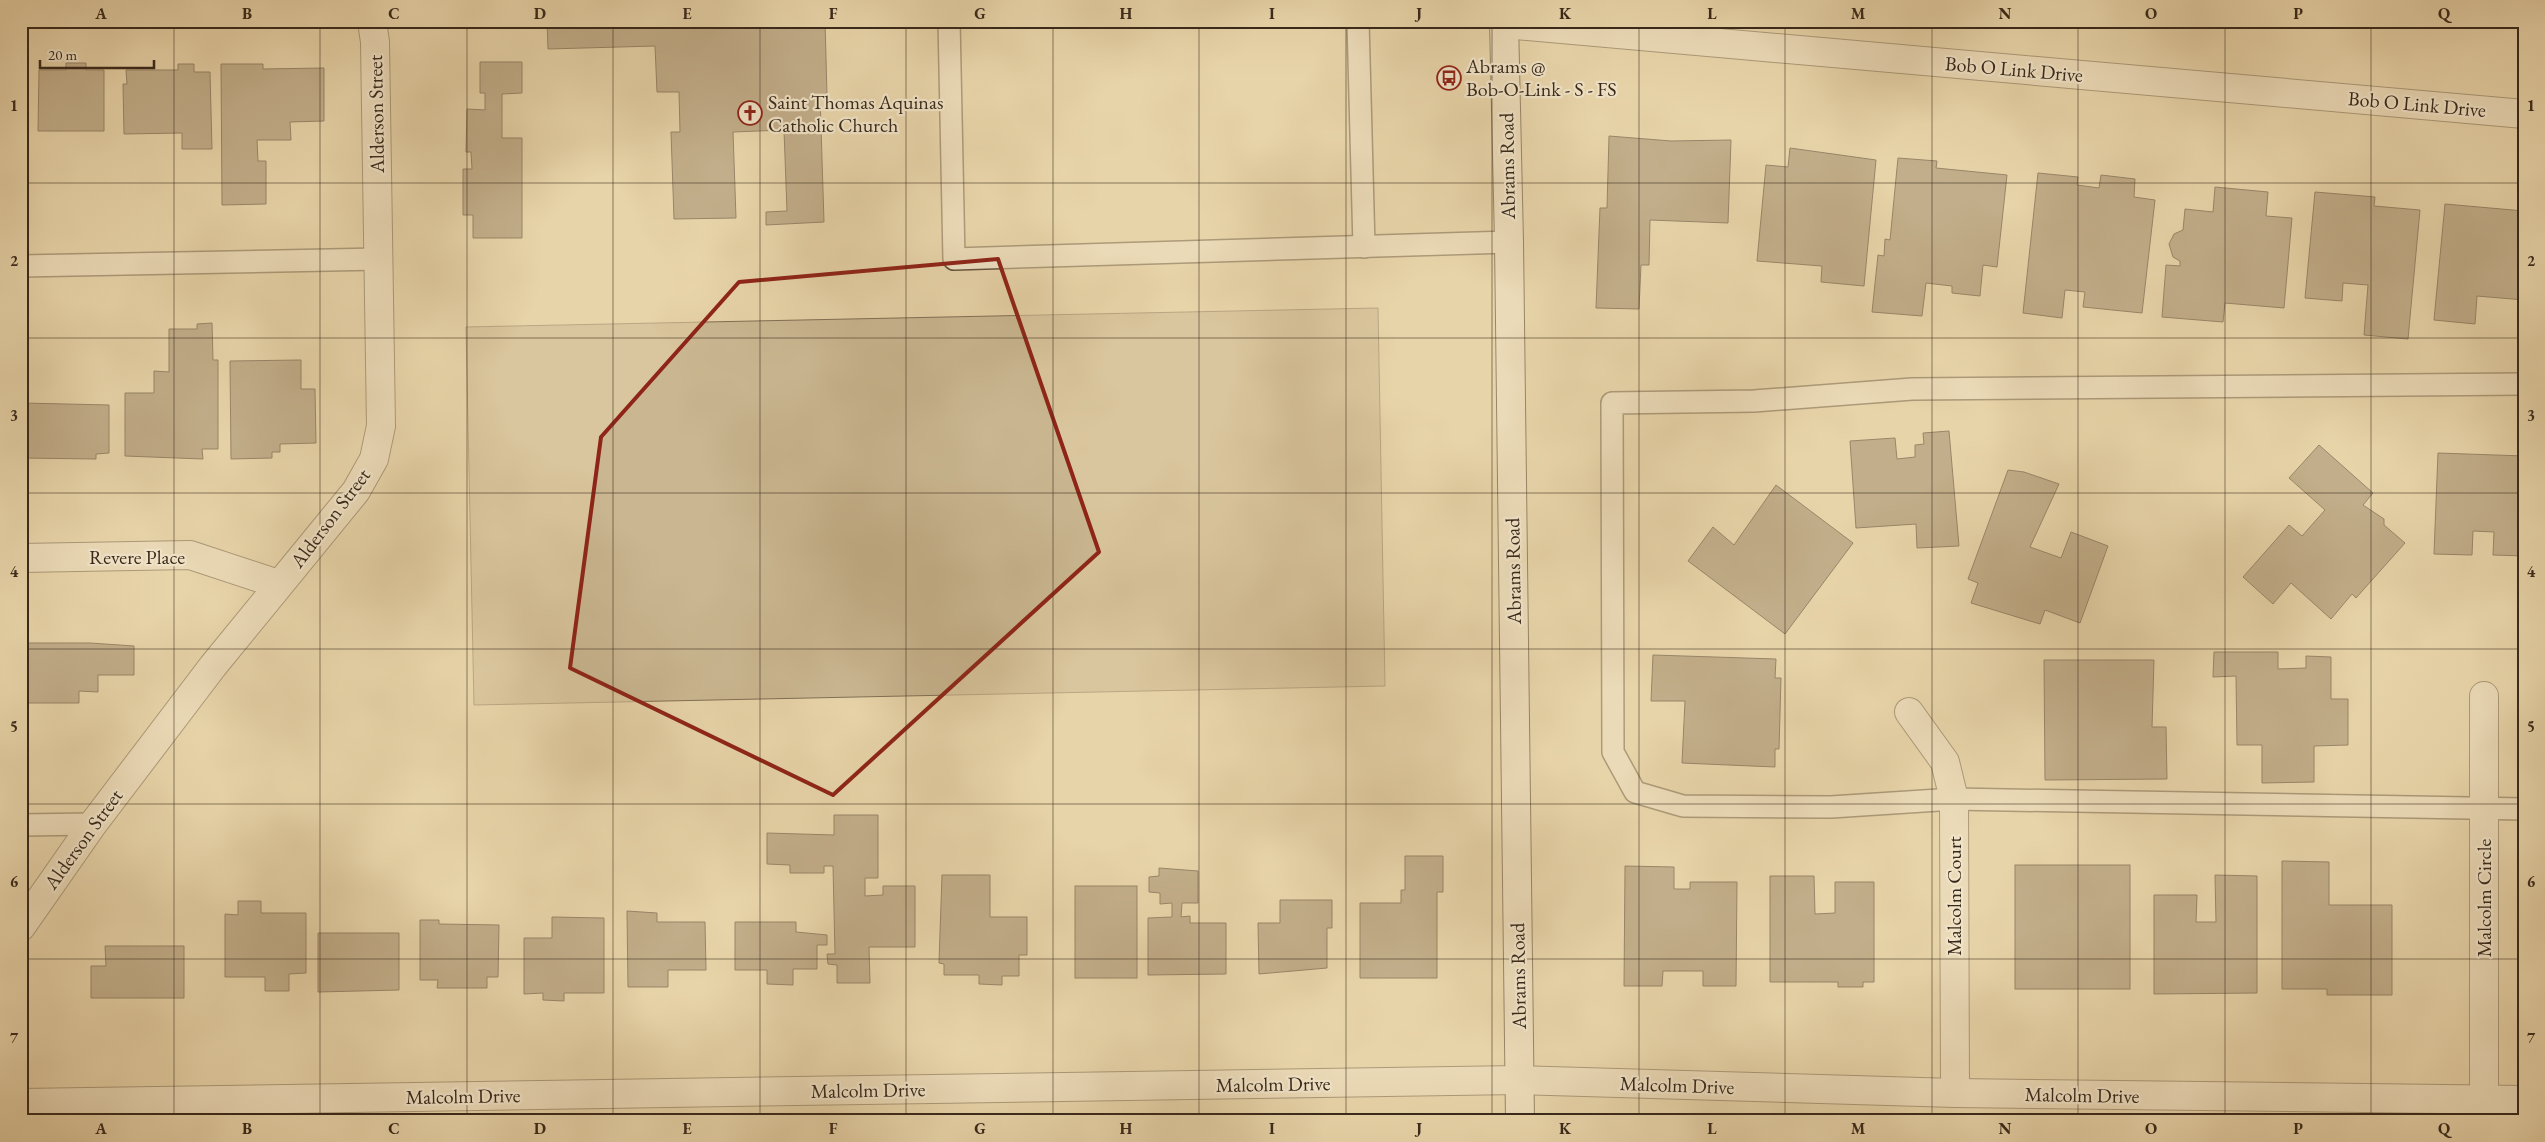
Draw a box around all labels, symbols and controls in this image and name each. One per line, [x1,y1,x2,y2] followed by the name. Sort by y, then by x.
[94,3,107,24] text: A
[242,3,252,24] text: B
[388,3,400,24] text: C
[534,3,546,24] text: D
[682,3,692,24] text: E
[829,3,838,24] text: F
[974,3,986,24] text: G
[1120,3,1133,24] text: H
[1269,3,1275,24] text: I
[1414,3,1422,24] text: J
[1559,3,1572,24] text: K
[1707,3,1717,24] text: L
[1851,3,1866,24] text: M
[1999,3,2012,24] text: N
[2145,3,2157,24] text: O
[2293,3,2303,24] text: P
[2438,3,2453,24] text: Q
[40,38,154,70] scale bar
[48,45,77,64] text: 20 m
[1944,50,2084,88] street label: Bob O Link Drive
[1465,53,1616,102] place label: Abrams @ Bob-O-Link - S - FS
[362,54,390,174] street label: Alderson Street
[1436,65,1462,91] bus stop icon: Abrams @ Bob-O-Link - S - FS
[2347,85,2487,123] street label: Bob O Link Drive
[768,89,943,138] place label: Saint Thomas Aquinas Catholic Church
[10,95,18,116] text: 1
[2527,95,2535,116] text: 1
[737,100,763,126] church icon: Saint Thomas Aquinas Catholic Church
[1493,112,1521,221] street label: Abrams Road
[10,250,19,271] text: 2
[2527,250,2536,271] text: 2
[10,405,18,426] text: 3
[2527,405,2535,426] text: 3
[283,462,376,574] street label: Alderson Street
[1499,517,1527,626] street label: Abrams Road
[89,544,185,570] street label: Revere Place
[10,561,19,582] text: 4
[2527,561,2536,582] text: 4
[10,716,18,737] text: 5
[2527,716,2535,737] text: 5
[37,783,129,895] street label: Alderson Street
[1941,835,1967,956] street label: Malcolm Court
[2471,838,2497,957] street label: Malcolm Circle
[10,871,19,892] text: 6
[2527,871,2536,892] text: 6
[1504,922,1532,1031] street label: Abrams Road
[10,1027,19,1048] text: 7
[2527,1027,2536,1048] text: 7
[1215,1070,1331,1098] street label: Malcolm Drive
[1619,1070,1735,1100] street label: Malcolm Drive
[810,1076,926,1104] street label: Malcolm Drive
[2024,1081,2140,1109] street label: Malcolm Drive
[405,1082,521,1110] street label: Malcolm Drive
[94,1118,107,1139] text: A
[242,1118,252,1139] text: B
[388,1118,400,1139] text: C
[534,1118,546,1139] text: D
[682,1118,692,1139] text: E
[829,1118,838,1139] text: F
[974,1118,986,1139] text: G
[1120,1118,1133,1139] text: H
[1269,1118,1275,1139] text: I
[1414,1118,1422,1139] text: J
[1559,1118,1572,1139] text: K
[1707,1118,1717,1139] text: L
[1851,1118,1866,1139] text: M
[1999,1118,2012,1139] text: N
[2145,1118,2157,1139] text: O
[2293,1118,2303,1139] text: P
[2438,1118,2453,1139] text: Q

